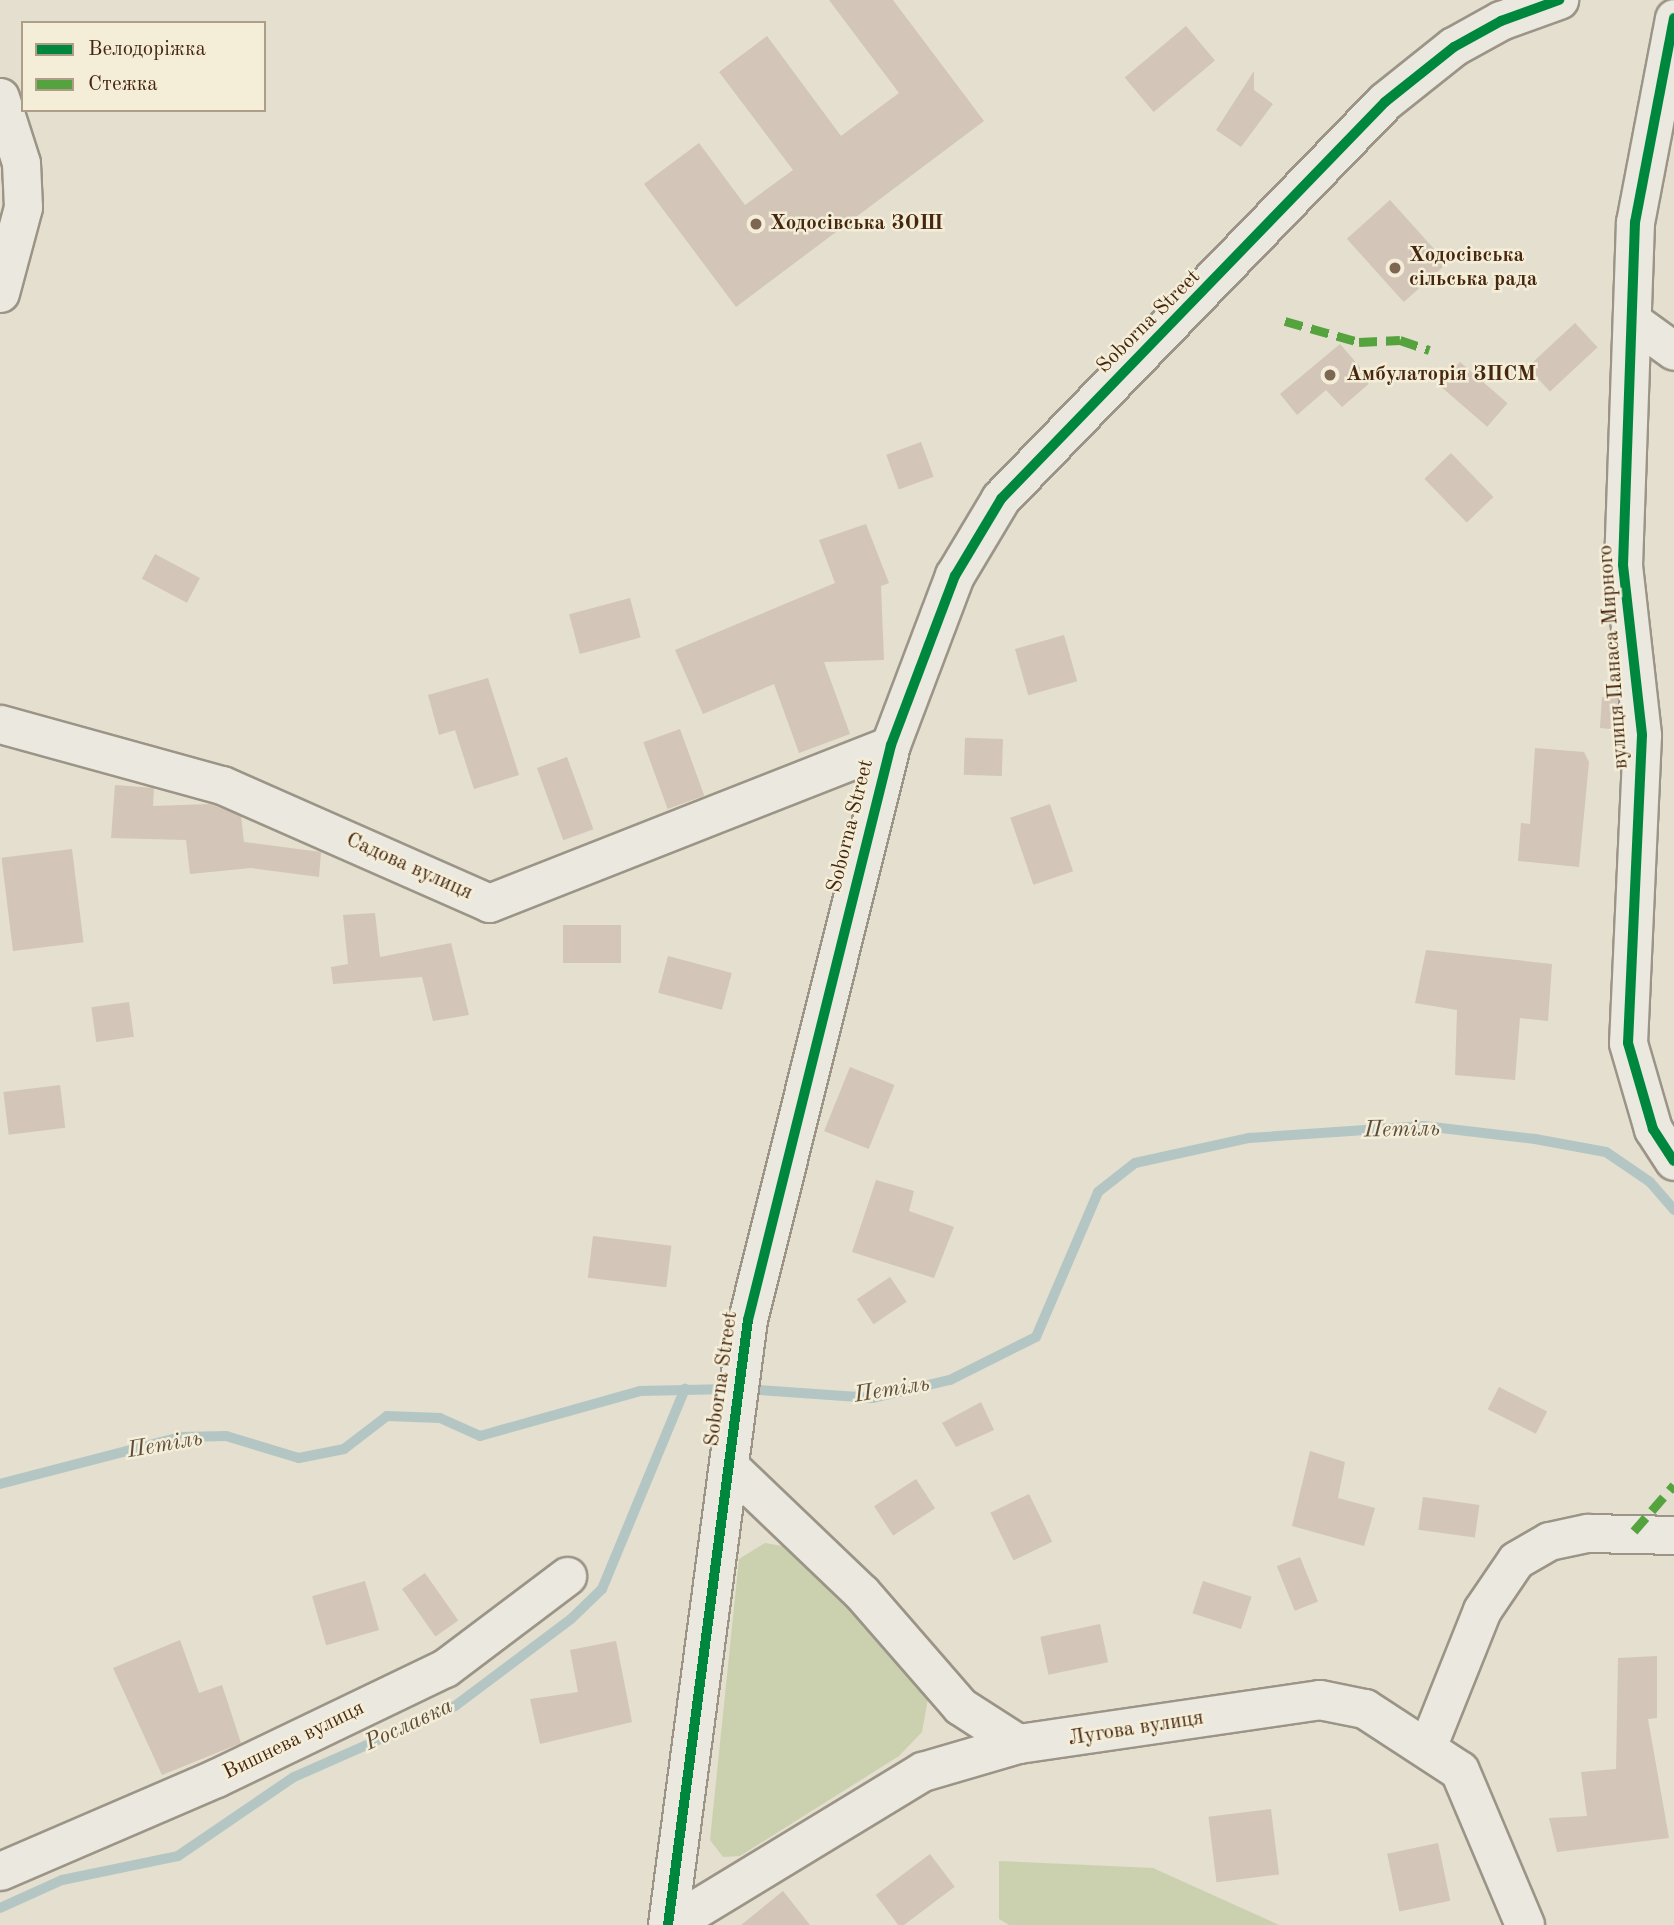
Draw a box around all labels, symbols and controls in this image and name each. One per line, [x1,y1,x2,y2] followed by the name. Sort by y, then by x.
[21,21,266,112] legend
[88,39,206,60] text: Велодоріжка
[88,74,158,95] text: Стежка
[770,211,943,237] place label: Ходосівська ЗОШ
[748,216,764,232] marker: Ходосівська ЗОШ
[1409,243,1537,293] place label: Ходосівська сільська рада
[1387,260,1403,276] marker: Ходосівська сільська рада
[1092,265,1206,379] street label: Soborna Street
[1346,362,1536,388] place label: Амбулаторія ЗПСМ
[1320,365,1340,385] marker: Амбулаторія ЗПСМ
[1594,544,1634,770] street label: вулиця Панаса Мирного
[822,757,880,895] street label: Soborna Street
[342,828,476,906] street label: Садова вулиця
[1364,1116,1440,1144] water label: Петіль
[700,1310,744,1448] street label: Soborna Street
[852,1370,932,1410] water label: Петіль
[125,1425,205,1465] water label: Петіль
[360,1693,458,1757] water label: Рославка
[219,1696,369,1786] street label: Вишнева вулиця
[1067,1706,1205,1752] street label: Лугова вулиця

